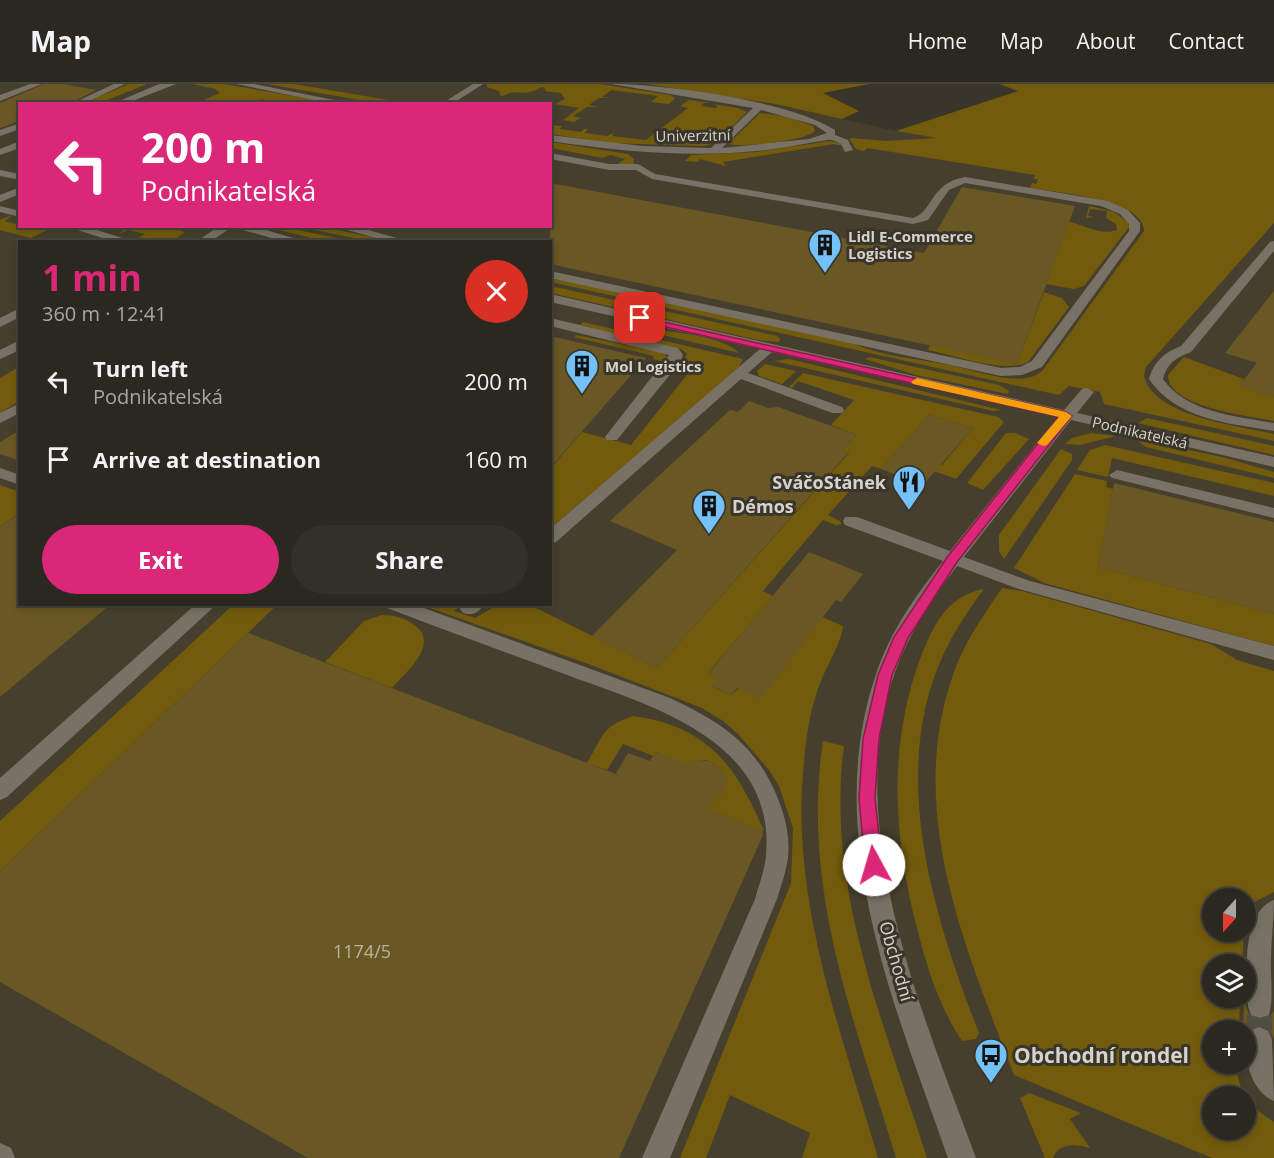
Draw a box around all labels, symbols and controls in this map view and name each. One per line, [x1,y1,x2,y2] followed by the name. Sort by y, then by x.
[30,22,91,60] text: Map
[908,27,967,55] text: Home
[1000,27,1043,55] text: Map
[1076,27,1136,55] text: About
[1169,27,1244,55] text: Contact
[141,118,265,175] text: 200 m
[655,124,732,146] street label: Univerzitní
[42,126,120,204] icon: left
[141,172,316,209] text: Podnikatelská
[848,226,973,263] place label: Lidl E-Commerce Logistics
[807,227,843,274] building icon: Lidl E-Commerce Logistics
[42,253,142,302] text: 1 min
[465,260,528,323] button: close
[614,292,665,343] pin
[42,300,167,327] text: 360 m · 12:41
[623,301,656,334] icon: arrive
[564,348,600,395] building icon: Mol Logistics
[93,353,188,383] text: Turn left
[605,356,701,376] place label: Mol Logistics
[42,365,75,398] icon: left
[464,366,528,396] text: 200 m
[93,383,223,410] text: Podnikatelská
[1090,411,1190,453] street label: Podnikatelská
[42,443,75,476] icon: arrive
[93,444,321,474] text: Arrive at destination
[464,444,528,474] text: 160 m
[891,464,927,511] restaurant icon: SváčoStánek
[772,470,887,494] place label: SváčoStánek
[691,488,727,535] building icon: Démos
[732,494,794,518] place label: Démos
[42,525,279,594] button: Exit
[291,525,528,594] button: Share
[842,833,906,897] position arrow
[1202,888,1256,942] north arrow
[1202,888,1256,1140] map controls
[874,918,920,1004] street label: Obchodní
[333,939,391,963] house number: 1174/5
[1202,954,1256,1008] button: layers
[1202,1020,1256,1074] button: +
[973,1037,1009,1084] bus stop icon: Obchodní rondel
[1014,1041,1189,1069] place label: Obchodní rondel
[1202,1086,1256,1140] button: −

